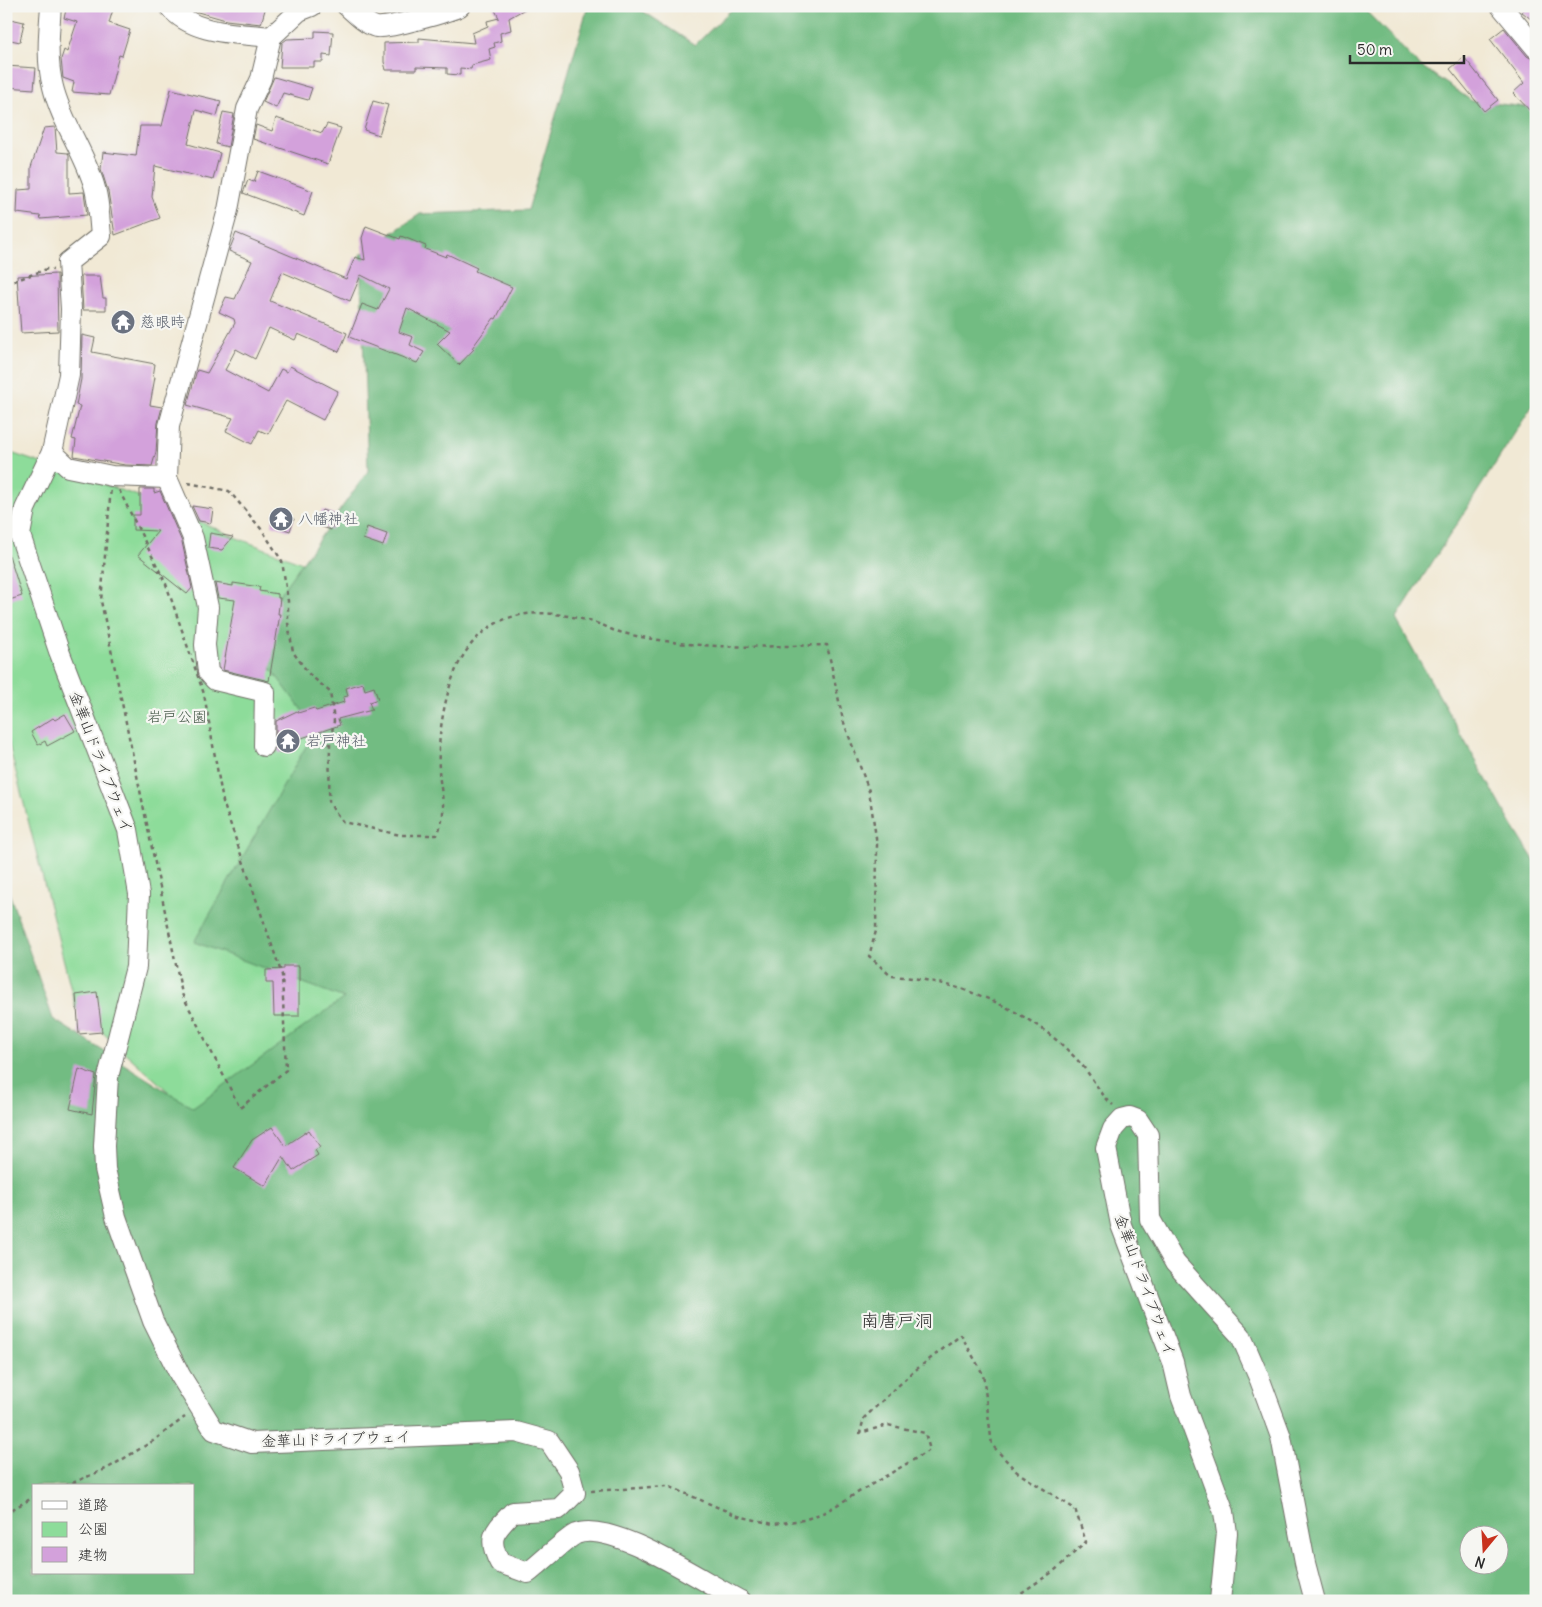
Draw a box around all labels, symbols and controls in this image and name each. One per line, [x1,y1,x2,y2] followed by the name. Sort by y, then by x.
[1350,32,1463,64] scale bar
[1357,40,1392,59] text: 50 m
[110,309,136,335] temple icon: 慈眼時
[140,312,185,331] place label: 慈眼時
[268,506,294,532] temple icon: 八幡神社
[298,509,358,528] place label: 八幡神社
[66,689,137,835] street label: 金華山ドライブウェイ
[147,707,207,726] park label: 岩戸公園
[275,728,301,754] temple icon: 岩戸神社
[306,731,366,750] place label: 岩戸神社
[1111,1211,1180,1358] street label: 金華山ドライブウェイ
[861,1309,933,1332] district label: 南唐戸洞
[261,1426,411,1451] street label: 金華山ドライブウェイ
[32,1484,195,1574] legend
[78,1495,108,1514] text: 道路
[78,1519,108,1538] text: 公園
[1460,1524,1510,1574] north arrow
[78,1545,108,1564] text: 建物
[1473,1552,1487,1572] text: N

